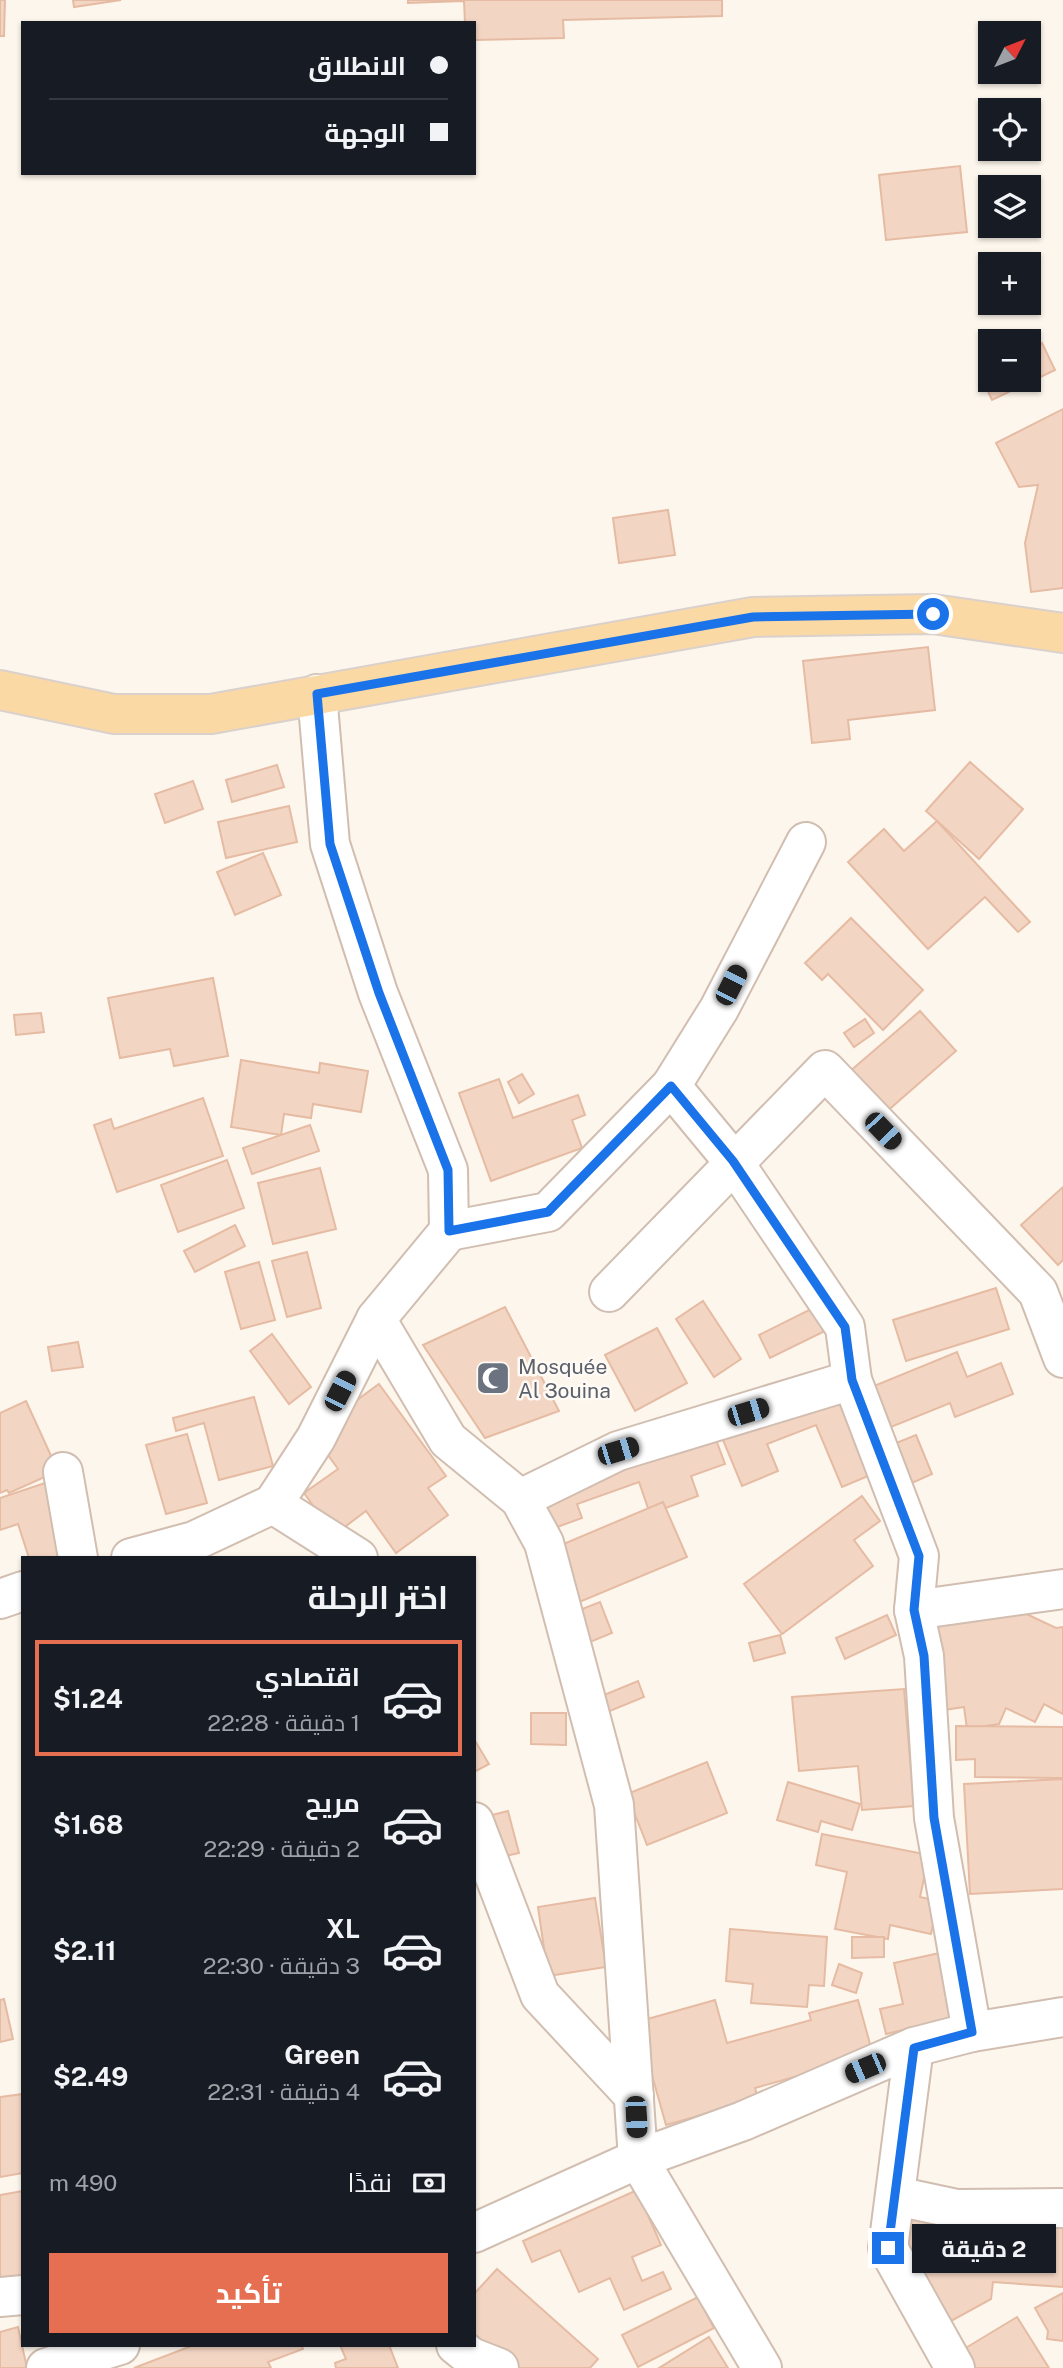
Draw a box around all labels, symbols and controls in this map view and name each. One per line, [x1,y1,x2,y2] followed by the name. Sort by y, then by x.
[978,21,1041,84] north arrow
[978,21,1041,392] map controls
[308,50,406,81] text: الانطلاق
[978,98,1041,161] button: locate
[325,117,406,148] text: الوجهة
[978,175,1041,238] button: layers
[978,252,1041,315] button: +
[978,329,1041,392] button: −
[917,598,949,630] route start
[713,962,750,1008] car
[861,1109,906,1153] car
[518,1354,611,1403] place label: Mosquée Al 3ouina
[474,1359,512,1397] mosque icon: Mosquée Al 3ouina
[322,1368,359,1414] car
[725,1396,772,1428] car
[595,1435,642,1467] car
[308,1579,448,1616] text: اختر الرحلة
[255,1661,360,1692] text: اقتصادي
[381,1667,444,1730] icon: car
[53,1683,123,1714] text: $1.24
[207,1709,360,1736] text: 1 دقيقة · 22:28
[305,1787,360,1818] text: مريح
[381,1793,444,1856] icon: car
[53,1809,123,1840] text: $1.68
[203,1835,360,1862] text: 2 دقيقة · 22:29
[326,1913,360,1944] text: XL
[381,1919,444,1982] icon: car
[53,1935,116,1966] text: $2.11
[203,1952,360,1979] text: 3 دقيقة · 22:30
[284,2039,360,2070] text: Green
[381,2045,444,2108] icon: car
[842,2050,889,2086] car
[53,2061,128,2092] text: $2.49
[207,2078,360,2105] text: 4 دقيقة · 22:31
[625,2095,648,2139] car
[410,2164,448,2202] icon: cash
[348,2167,392,2198] text: نقدًا
[49,2169,117,2196] text: 490 m
[912,2224,1056,2272] callout: 2 دقيقة
[872,2232,904,2264] route end
[942,2235,1026,2262] text: 2 دقيقة
[49,2253,448,2333] button: تأكيد

